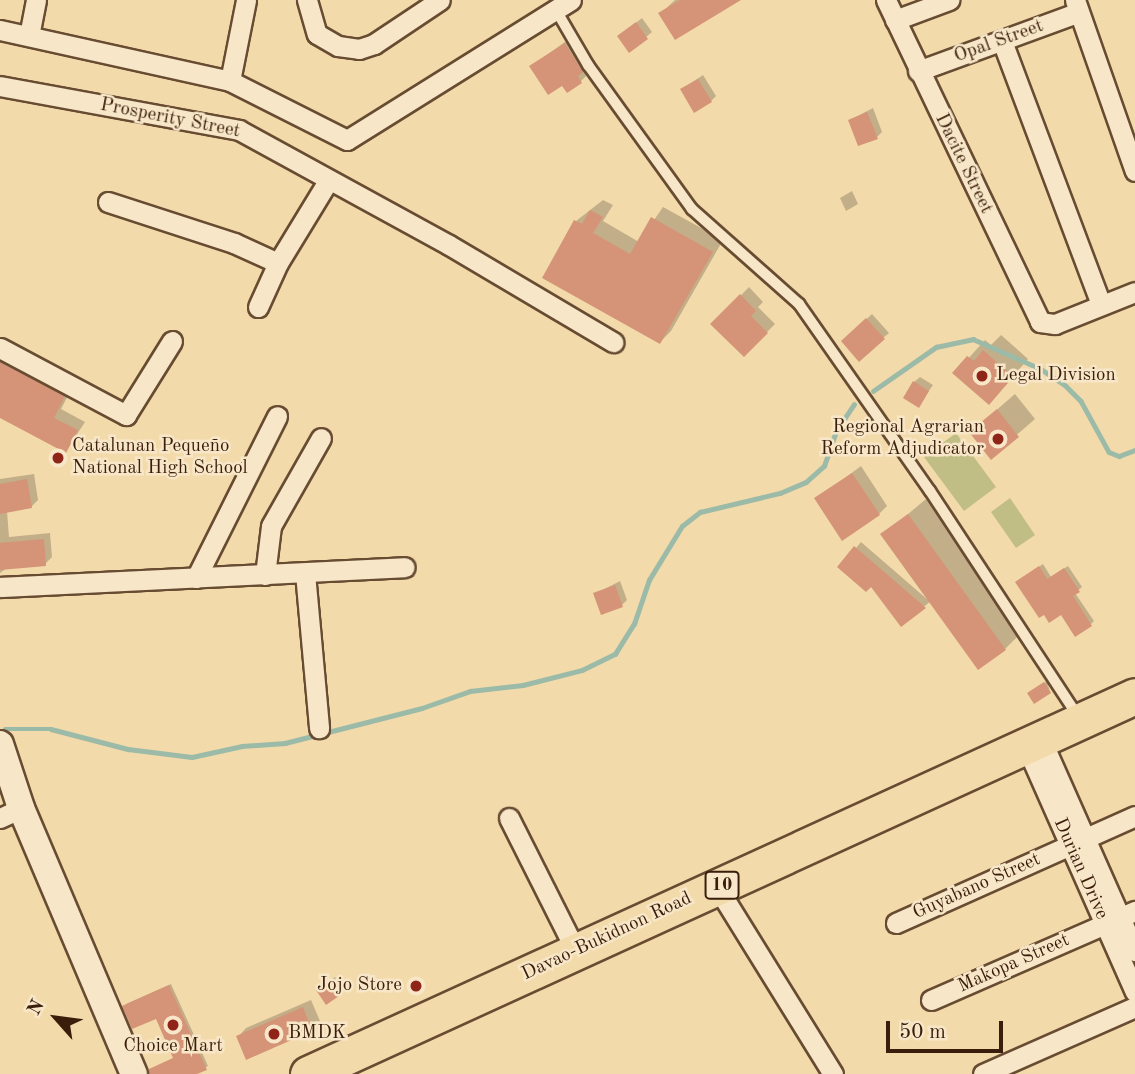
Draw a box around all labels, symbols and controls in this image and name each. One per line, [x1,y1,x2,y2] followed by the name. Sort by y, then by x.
[951,15,1047,69] street label: Opal Street
[98,94,242,144] street label: Prosperity Street
[929,110,997,218] street label: Dacite Street
[996,365,1116,387] place label: Legal Division
[974,368,990,384] marker: Legal Division
[821,417,984,461] place label: Regional Agrarian Reform Adjudicator
[990,431,1006,447] marker: Regional Agrarian Reform Adjudicator
[72,436,248,480] place label: Catalunan Pequeño National High School
[50,450,66,466] marker: Catalunan Pequeño National High School
[1048,815,1112,923] street label: Durian Drive
[910,849,1044,925] street label: Guyabano Street
[704,870,740,900] road number: 10
[518,888,696,986] street label: Davao-Bukidnon Road
[955,929,1073,999] street label: Makopa Street
[317,975,402,997] place label: Jojo Store
[408,978,424,994] marker: Jojo Store
[21,983,91,1053] north arrow
[25,997,49,1019] text: N
[890,1007,1007,1052] scale bar
[165,1017,181,1033] marker: Choice Mart
[899,1022,946,1043] text: 50 m
[288,1023,346,1045] place label: BMDK
[266,1026,282,1042] marker: BMDK
[123,1036,223,1058] place label: Choice Mart

